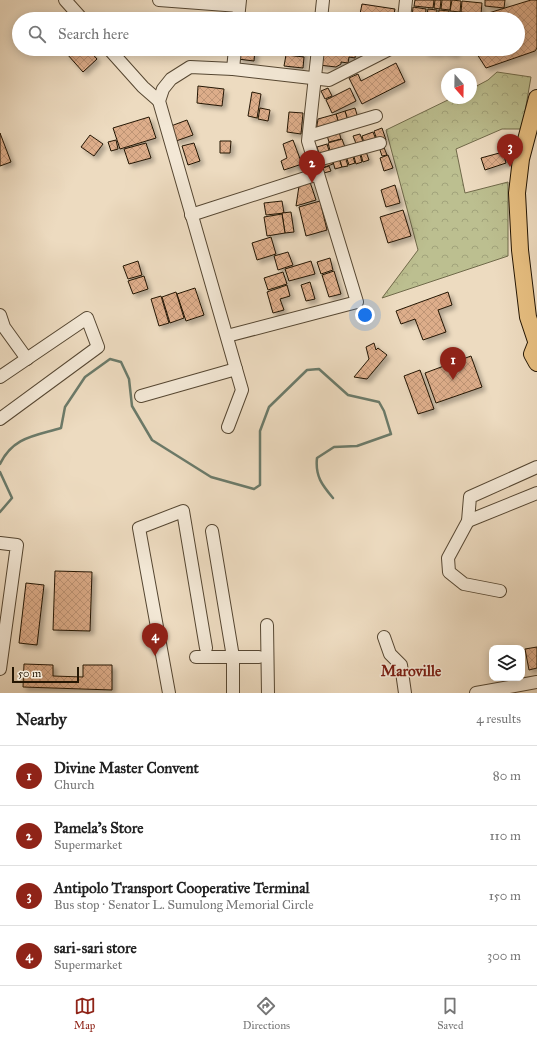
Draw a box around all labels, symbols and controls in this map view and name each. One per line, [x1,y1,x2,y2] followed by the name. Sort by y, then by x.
[12,12,525,56] search box
[26,23,48,45] icon: search
[58,25,129,43] text: Search here
[441,68,477,104] north arrow
[497,134,523,167] pin: 3
[299,150,325,183] pin: 2
[355,305,375,325] your location
[440,347,466,380] pin: 1
[142,623,168,656] pin: 4
[489,645,525,681] map controls
[489,645,525,681] button: layers
[381,662,442,680] district label: Maroville
[12,665,79,684] scale bar
[18,667,41,680] text: 50 m
[16,709,67,730] text: Nearby
[476,711,521,727] text: 4 results
[54,759,199,777] text: Divine Master Convent
[26,768,32,784] text: 1
[493,768,521,784] text: 80 m
[54,777,94,793] text: Church
[54,819,144,837] text: Pamela's Store
[26,828,32,844] text: 2
[489,828,521,844] text: 110 m
[54,837,122,853] text: Supermarket
[54,879,310,897] text: Antipolo Transport Cooperative Terminal
[26,888,32,904] text: 3
[489,888,521,904] text: 150 m
[54,897,314,913] text: Bus stop · Senator L. Sumulong Memorial Circle
[54,939,137,957] text: sari-sari store
[25,948,33,964] text: 4
[487,948,521,964] text: 300 m
[54,957,122,973] text: Supermarket
[74,995,96,1032] tab: Map
[243,995,290,1032] tab: Directions
[437,995,463,1032] tab: Saved

